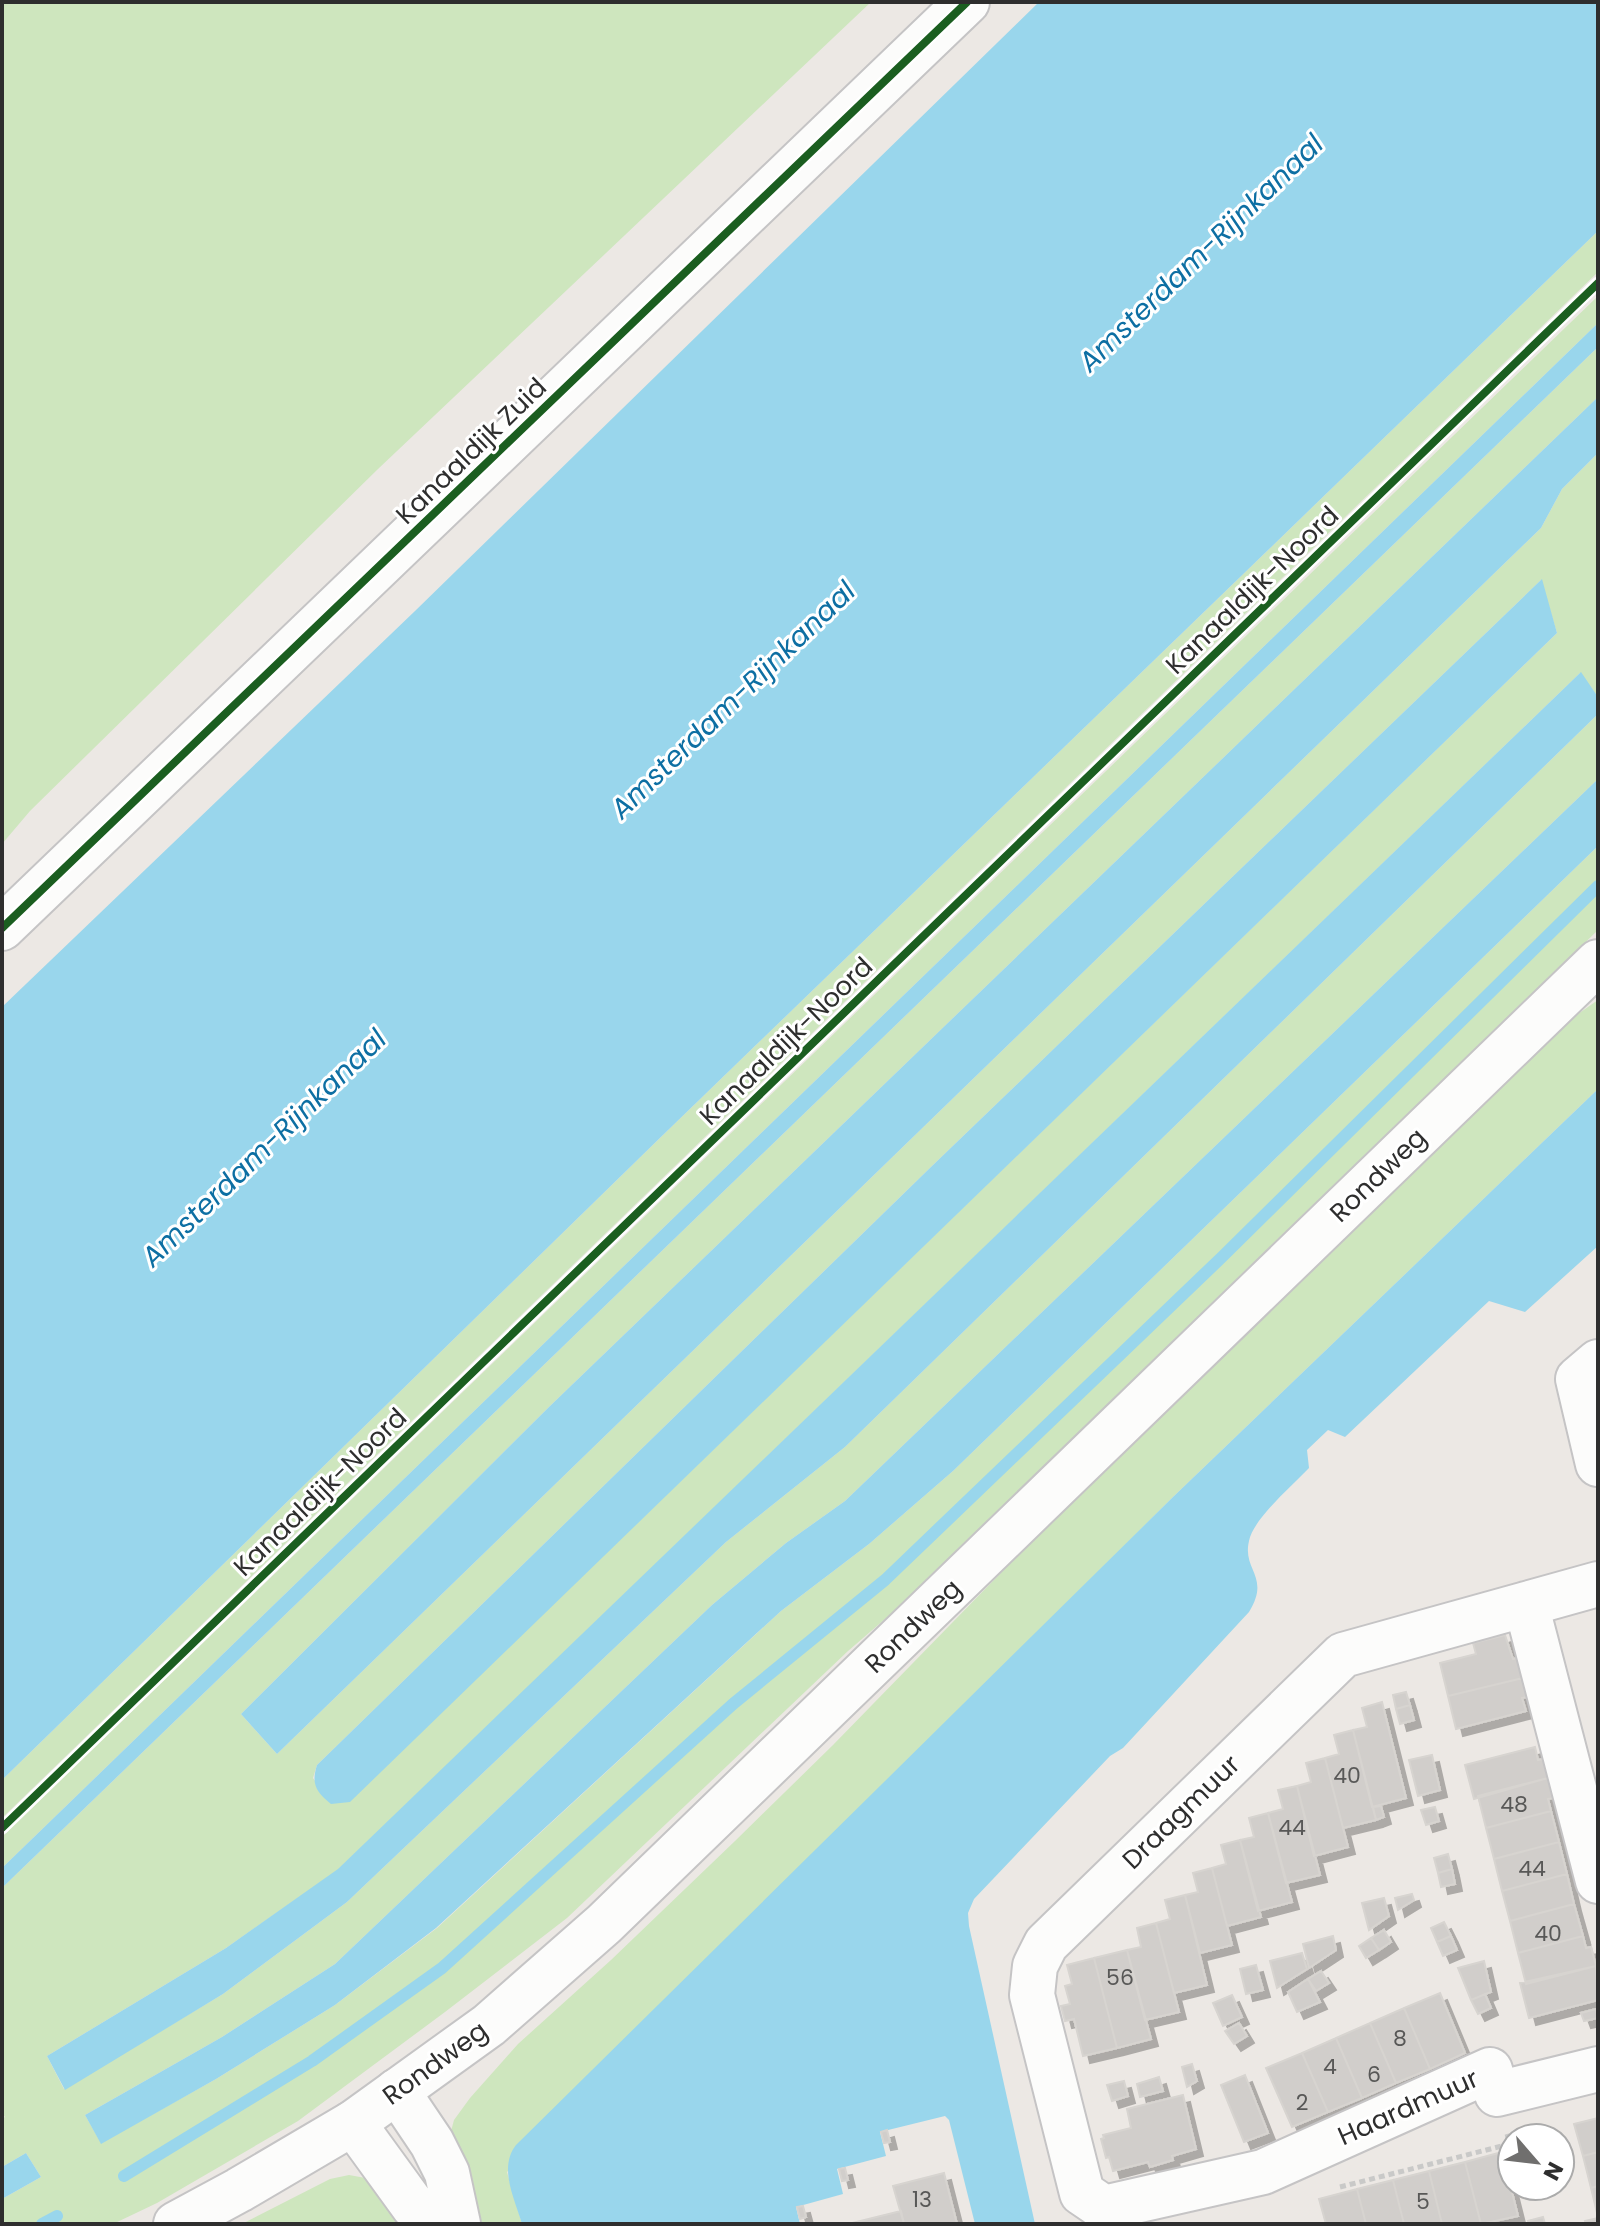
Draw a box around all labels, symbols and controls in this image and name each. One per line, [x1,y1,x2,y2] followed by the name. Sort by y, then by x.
[1069,125,1332,381] water label: Amsterdam-Rijnkanaal
[388,370,554,532] street label: Kanaaldijk Zuid
[1157,498,1347,682] street label: Kanaaldijk-Noord
[601,572,864,828] water label: Amsterdam-Rijnkanaal
[691,949,881,1133] street label: Kanaaldijk-Noord
[132,1020,395,1276] water label: Amsterdam-Rijnkanaal
[1322,1120,1434,1230] street label: Rondweg
[225,1400,415,1584] street label: Kanaaldijk-Noord
[857,1571,969,1681] street label: Rondweg
[1114,1747,1248,1877] street label: Draagmuur
[1333,1760,1361,1791] house number: 40
[1500,1789,1528,1820] house number: 48
[1278,1812,1306,1843] house number: 44
[1518,1853,1546,1884] house number: 44
[1534,1918,1562,1949] house number: 40
[1106,1962,1134,1993] house number: 56
[375,2013,495,2113] street label: Rondweg
[1393,2023,1407,2054] house number: 8
[1323,2051,1337,2082] house number: 4
[1367,2059,1381,2090] house number: 6
[1332,2060,1484,2154] street label: Haardmuur
[1296,2087,1308,2118] house number: 2
[1496,2122,1576,2202] north arrow
[1536,2157,1571,2186] text: N
[912,2184,932,2215] house number: 13
[1416,2186,1430,2217] house number: 5

